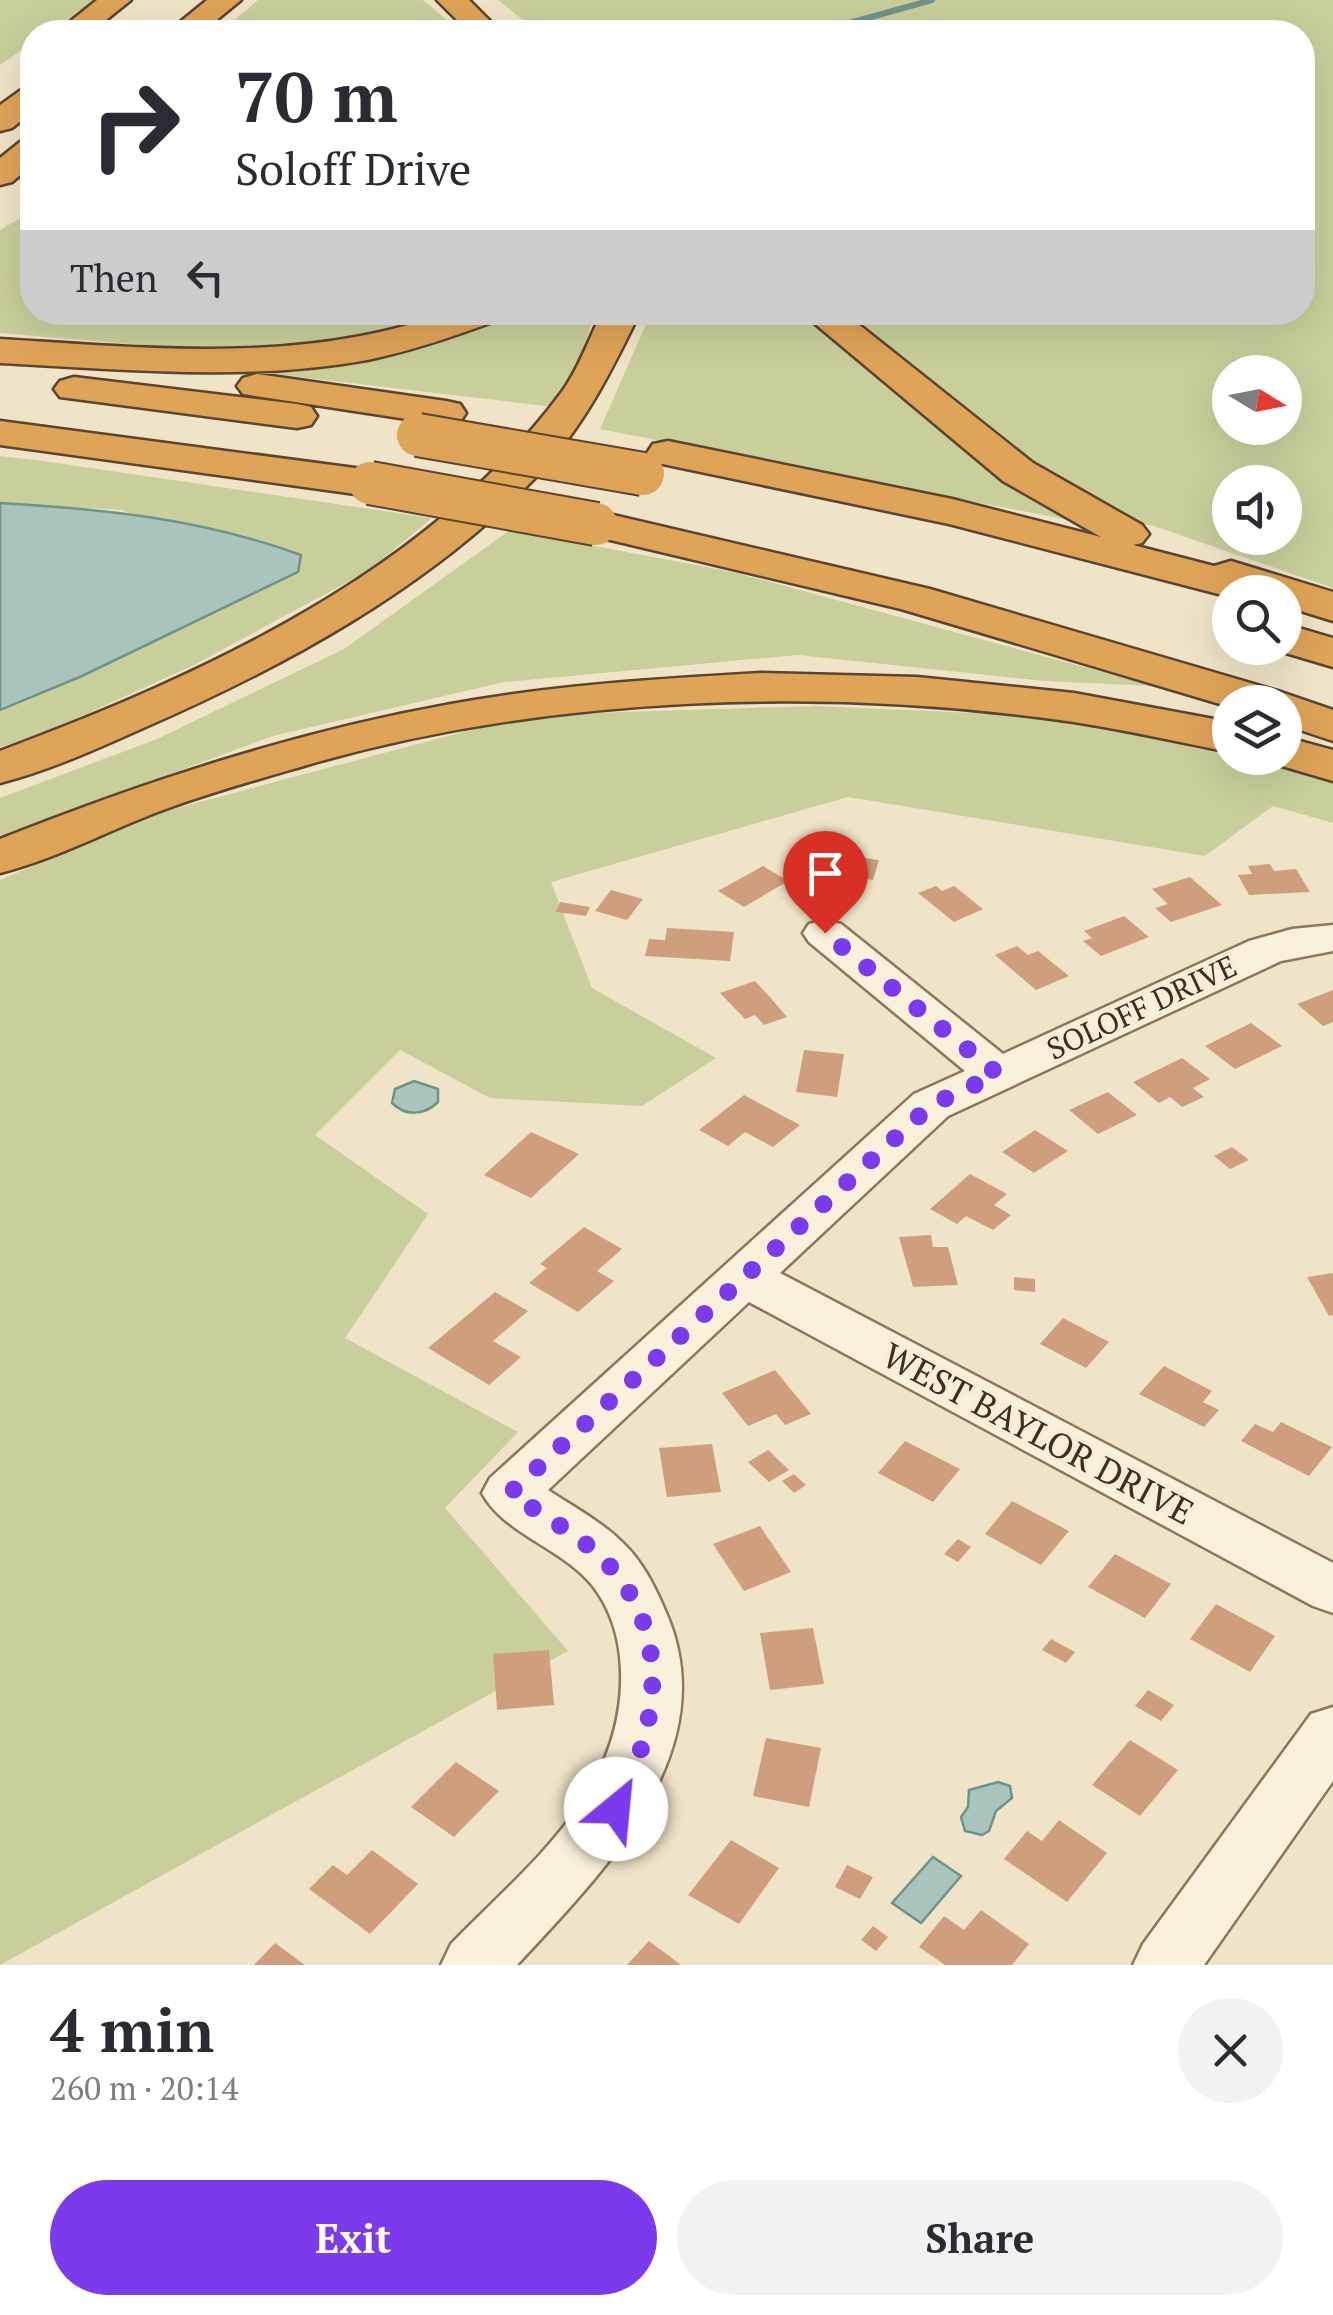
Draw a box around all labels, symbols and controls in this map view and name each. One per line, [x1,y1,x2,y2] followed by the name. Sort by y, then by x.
[235,49,398,142] text: 70 m
[70,60,200,190] icon: right
[235,138,471,198] text: Soloff Drive
[178,250,233,305] icon: left
[70,253,158,303] text: Then
[1212,355,1302,445] north arrow
[1212,355,1302,775] map controls
[1212,465,1302,555] button: sound
[1212,575,1302,665] button: search
[1212,685,1302,775] button: layers
[783,831,868,934] pin
[798,846,853,901] icon: arrive
[1040,946,1243,1069] street label: SOLOFF DRIVE
[875,1332,1202,1535] street label: WEST BAYLOR DRIVE
[564,1757,668,1861] position arrow
[50,1990,214,2069] text: 4 min
[1178,1998,1283,2103] button: close
[50,2067,238,2109] text: 260 m · 20:14
[50,2180,657,2295] button: Exit
[677,2180,1283,2295] button: Share

